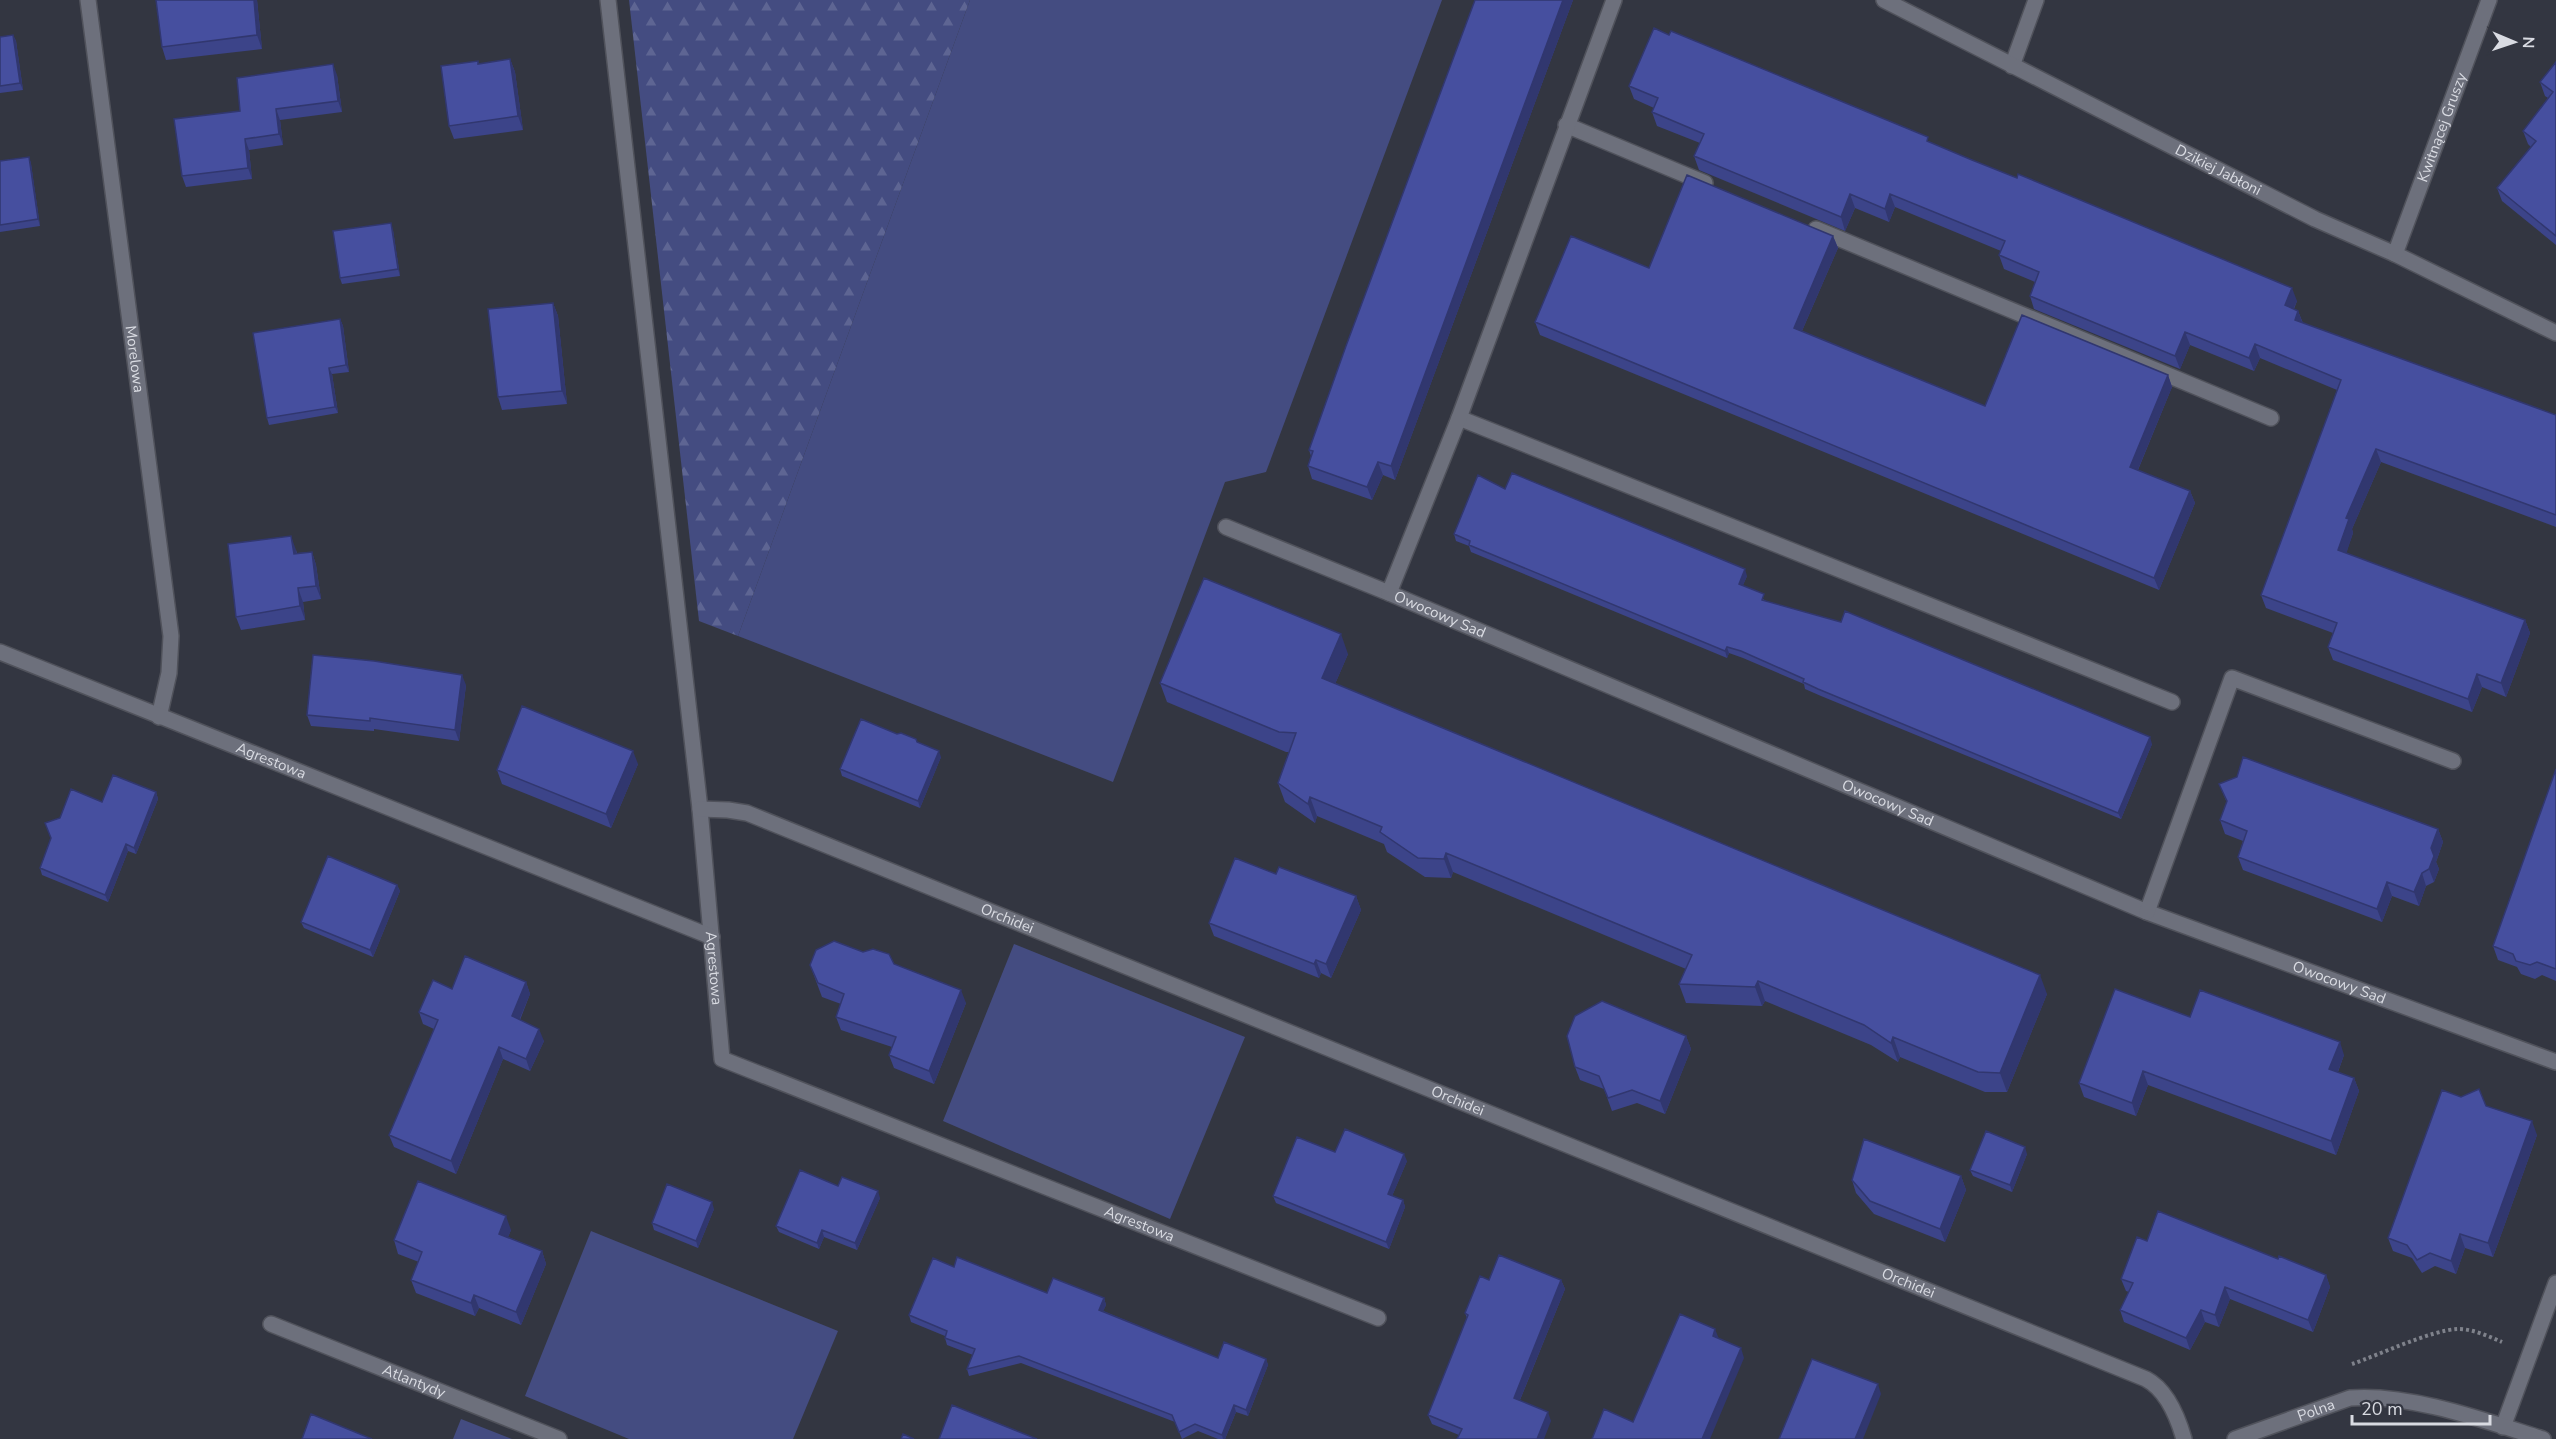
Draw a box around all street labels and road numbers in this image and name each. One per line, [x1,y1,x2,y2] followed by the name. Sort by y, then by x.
[2412,70,2471,185] street label: Kwitnącej Gruszy
[2172,140,2265,200] street label: Dzikiej Jabłoni
[121,324,149,394] street label: Morelowa
[1391,586,1489,643] street label: Owocowy Sad
[233,737,309,784] street label: Agrestowa
[1839,775,1937,831] street label: Owocowy Sad
[978,899,1037,938] street label: Orchidei
[701,930,727,1006] street label: Agrestowa
[2290,956,2389,1009] street label: Owocowy Sad
[1428,1081,1487,1120] street label: Orchidei
[1101,1201,1178,1247] street label: Agrestowa
[1879,1263,1938,1303] street label: Orchidei
[379,1360,449,1403] street label: Atlantydy
[2295,1394,2337,1426] street label: Polna

